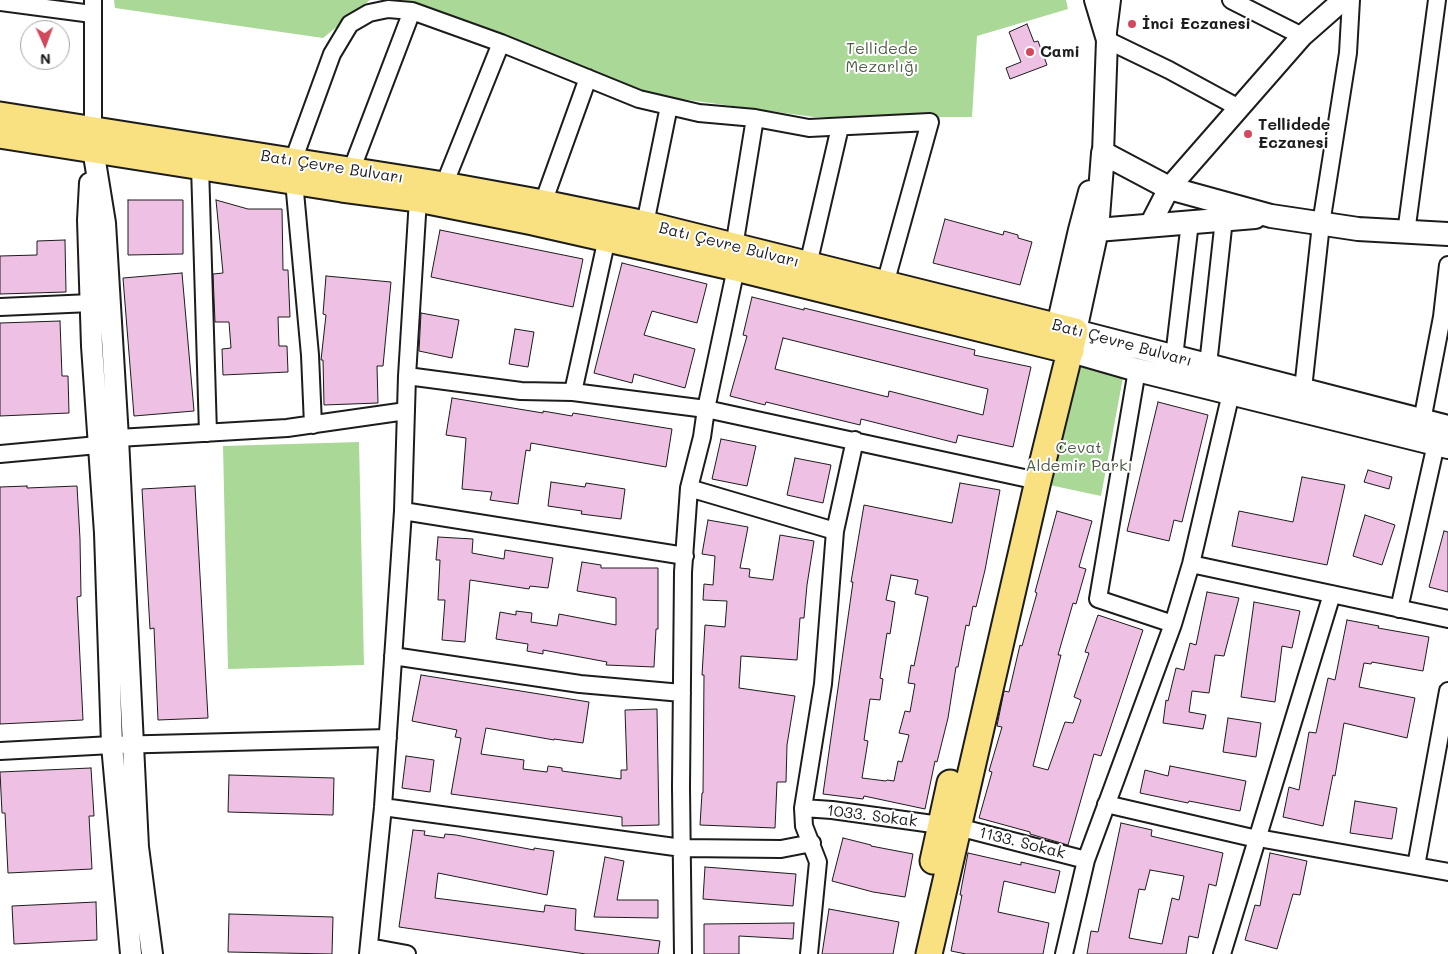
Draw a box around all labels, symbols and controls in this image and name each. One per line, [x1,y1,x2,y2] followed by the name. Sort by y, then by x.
[1142,14,1251,34] place label: İnci Eczanesi
[1126,18,1138,30] marker: İnci Eczanesi
[20,20,70,70] north arrow
[846,39,918,77] park label: Tellidede Mezarlığı
[1040,42,1080,62] place label: Cami
[1024,46,1036,58] marker: Cami
[40,50,51,69] text: N
[1258,115,1330,153] place label: Tellidede Eczanesi
[1242,128,1254,140] marker: Tellidede Eczanesi
[259,146,405,188] street label: Batı Çevre Bulvarı
[657,218,801,272] street label: Batı Çevre Bulvarı
[1050,315,1194,371] street label: Batı Çevre Bulvarı
[1025,438,1133,476] park label: Cevat Aldemir Parkı
[826,801,918,831] street label: 1033. Sokak
[977,823,1067,863] street label: 1133. Sokak

